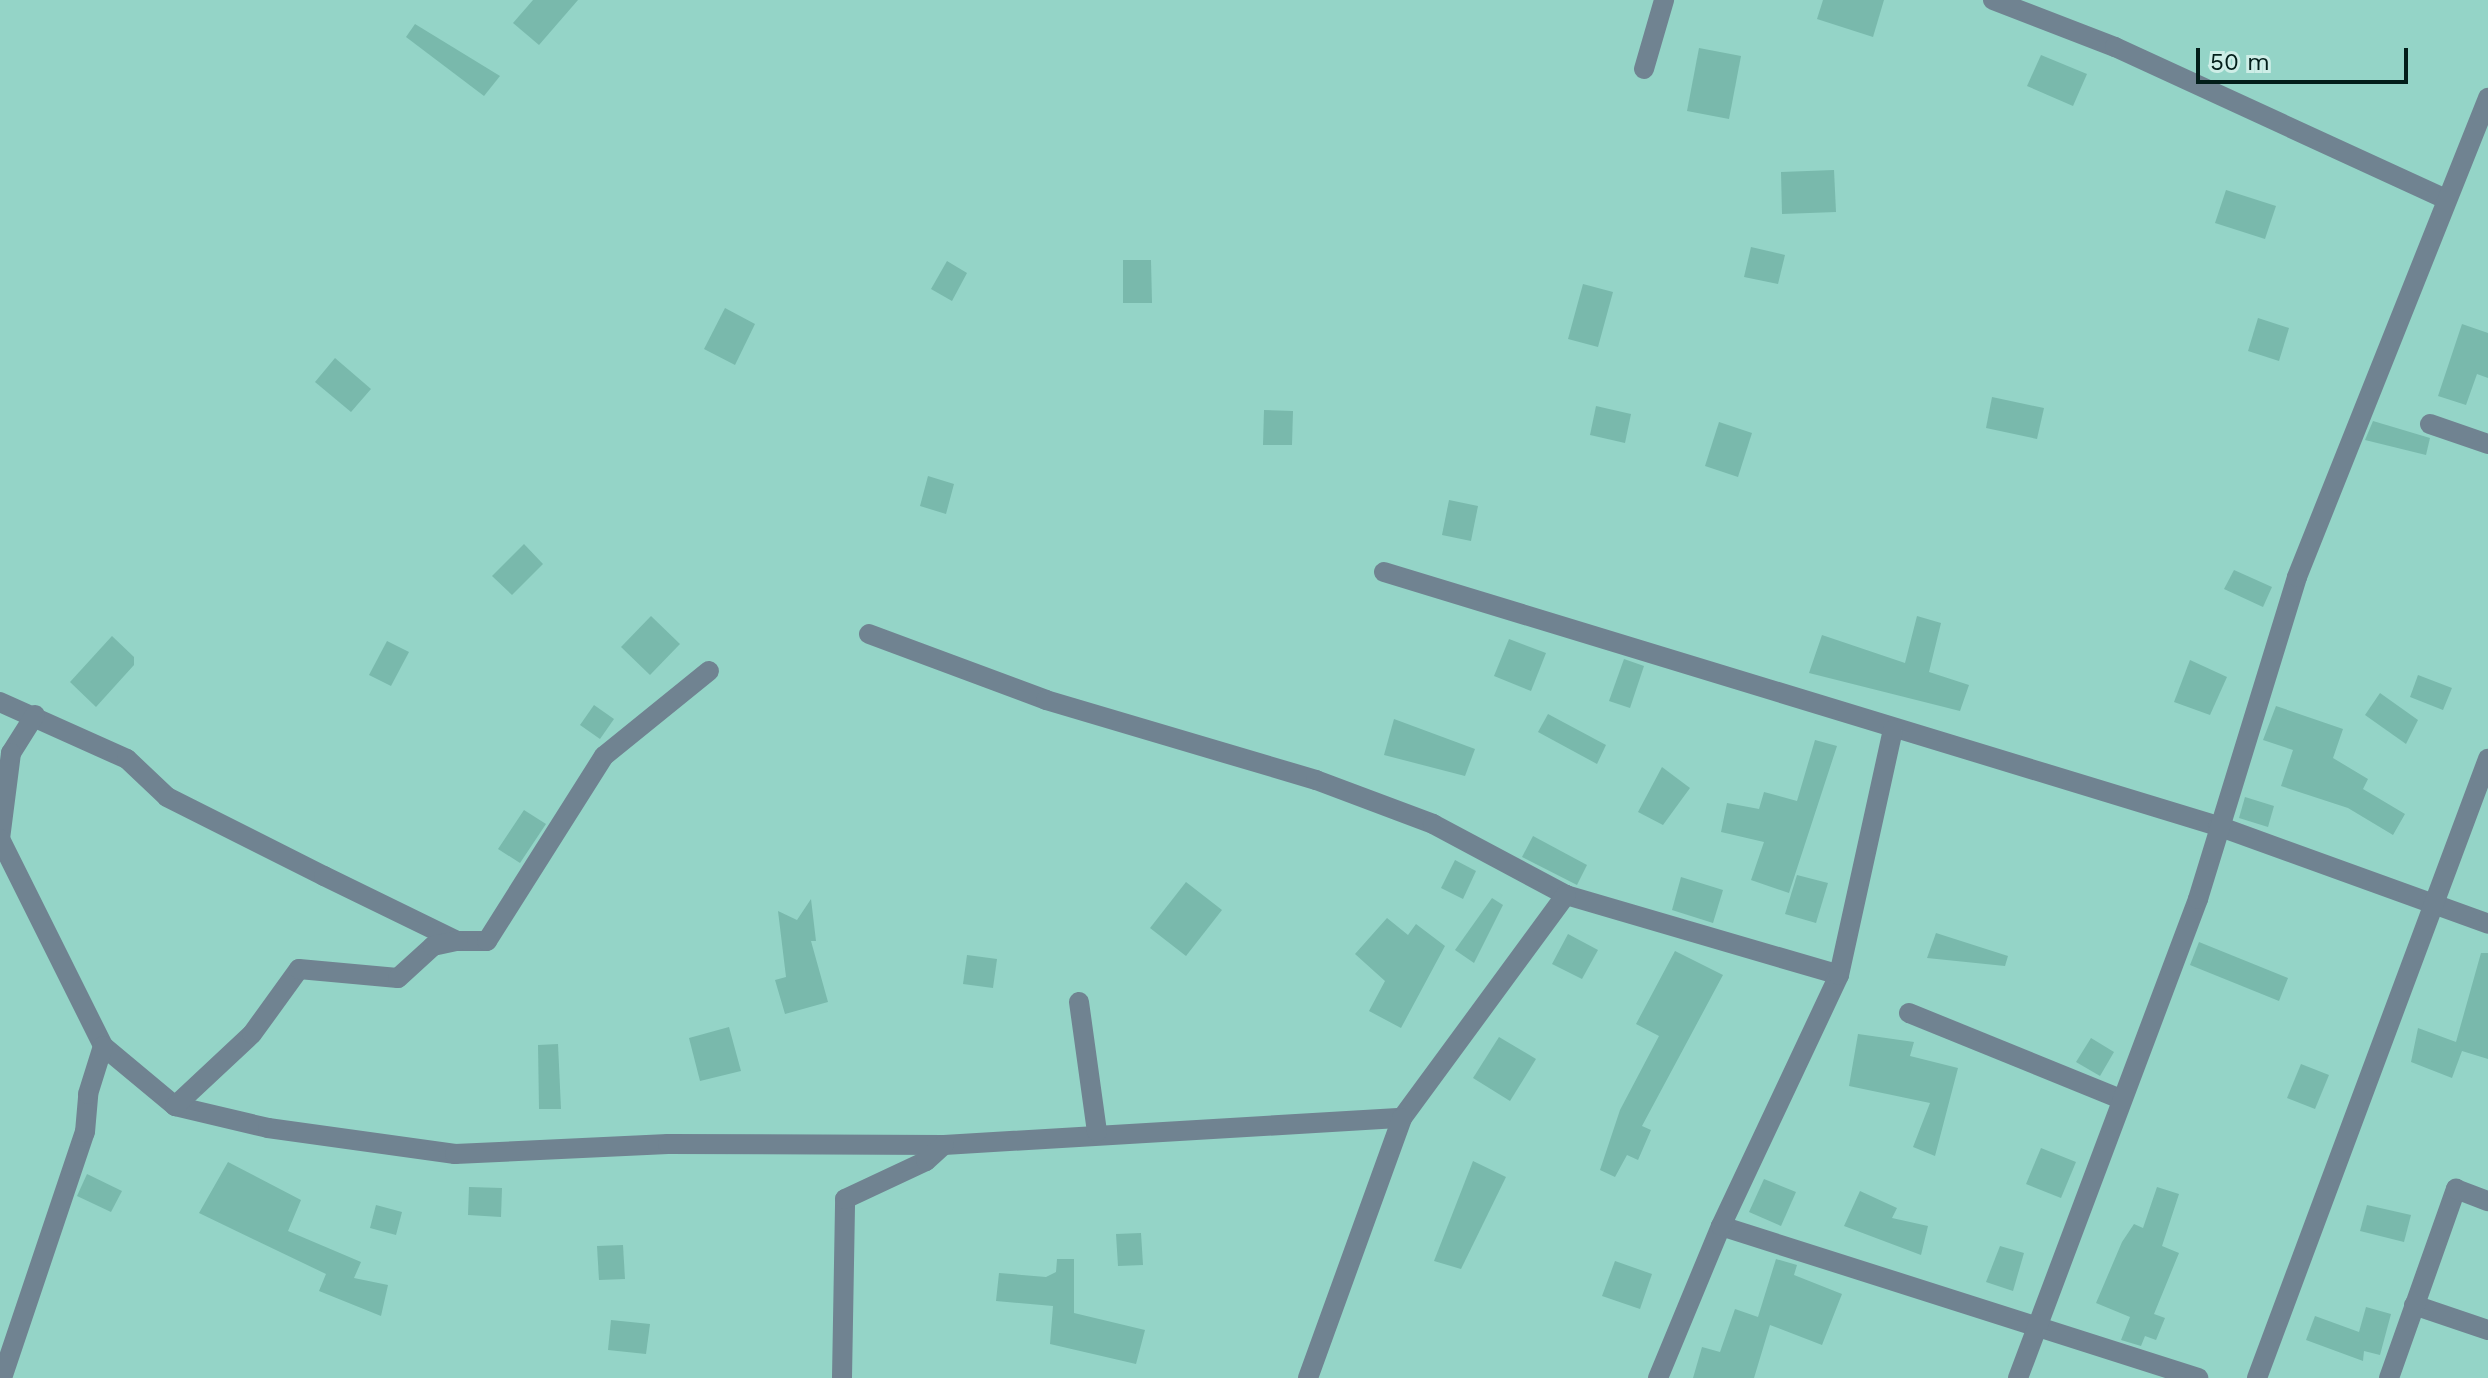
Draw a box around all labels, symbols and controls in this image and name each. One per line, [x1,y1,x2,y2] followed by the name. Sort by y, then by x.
[2200,32,2412,82] scale bar
[2210,48,2270,76] text: 50 m

